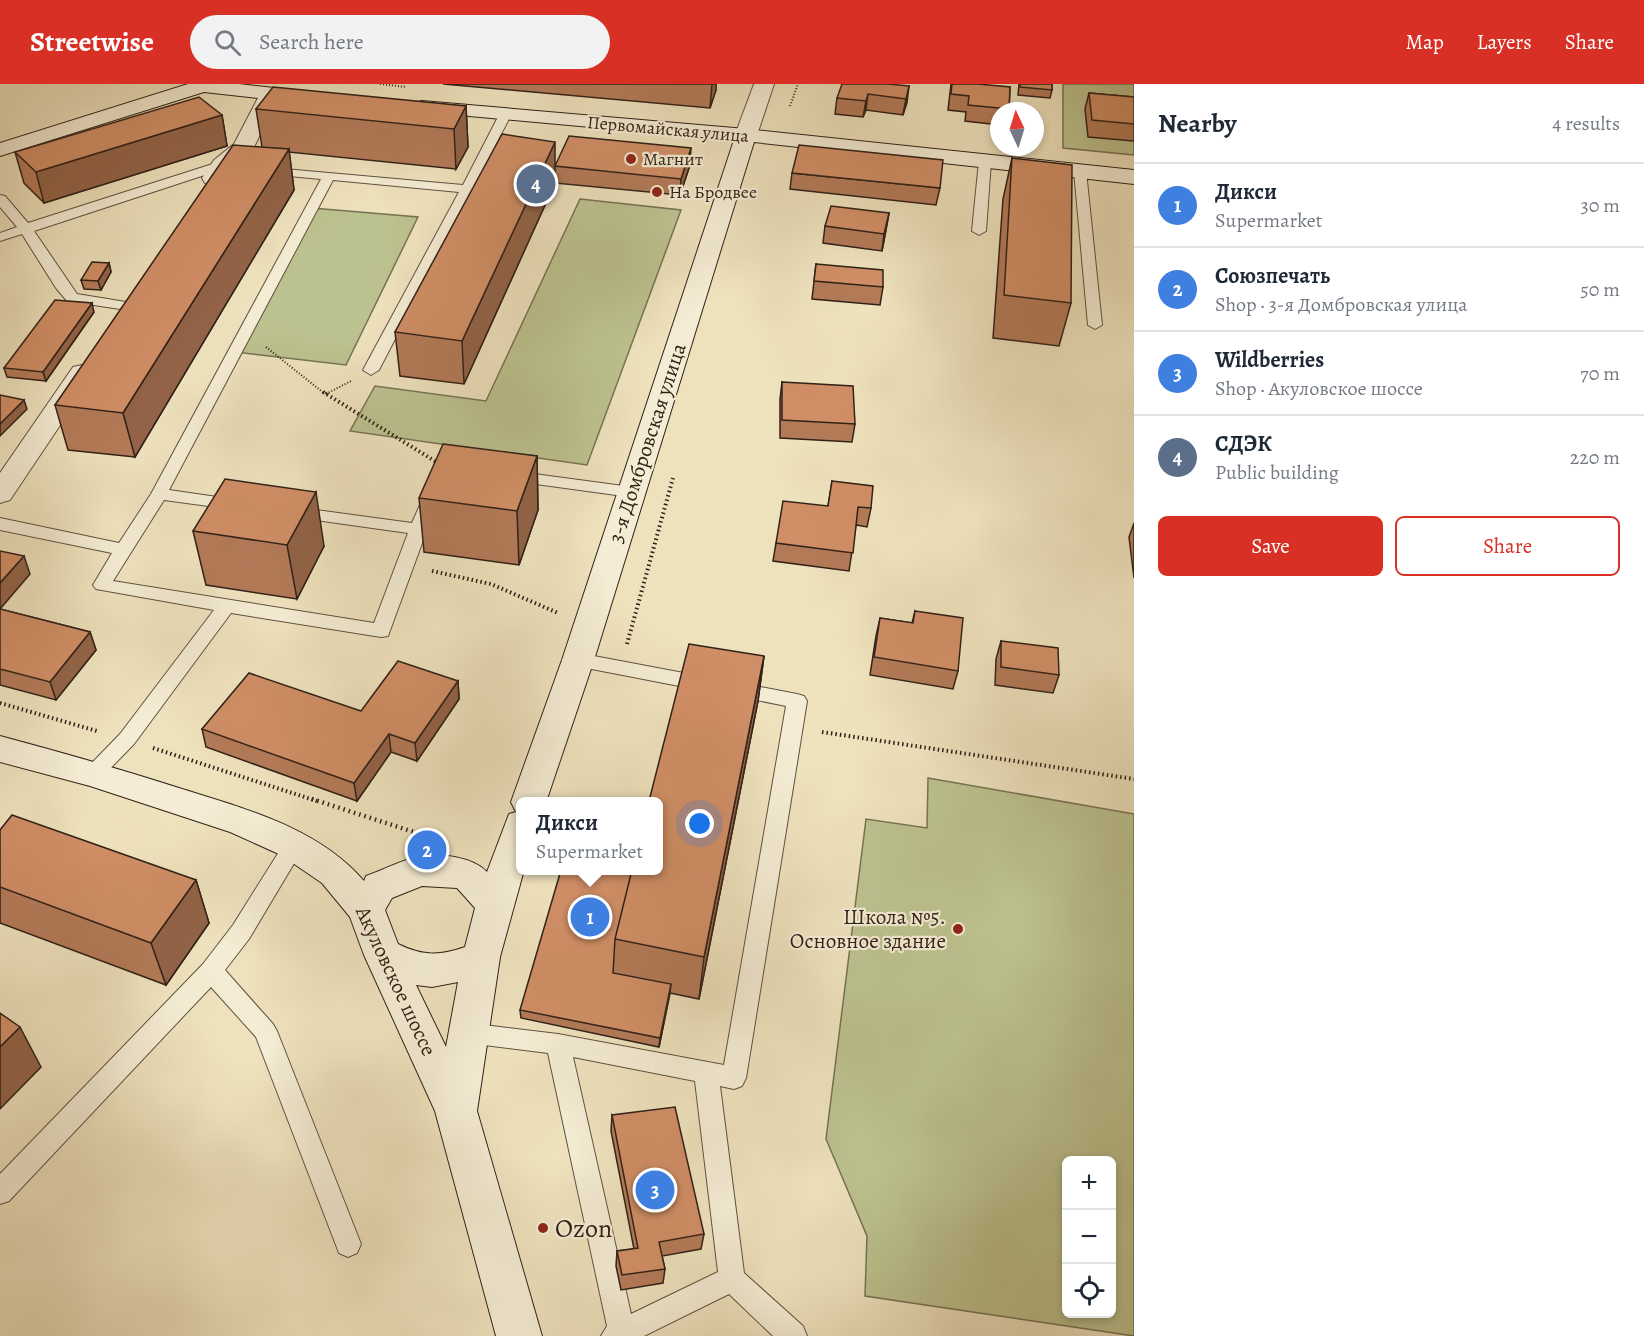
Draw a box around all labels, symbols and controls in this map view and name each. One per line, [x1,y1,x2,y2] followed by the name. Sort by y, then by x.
[190,15,610,69] search box
[30,23,154,61] text: Streetwise
[211,26,244,59] icon: search
[259,27,364,57] text: Search here
[1405,28,1444,56] text: Map
[1477,28,1532,56] text: Layers
[1565,28,1614,56] text: Share
[990,102,1044,156] north arrow
[1158,106,1237,141] text: Nearby
[586,110,750,148] street label: Первомайская улица
[1552,110,1620,137] text: 4 results
[643,147,703,171] place label: Магнит
[624,152,638,166] marker: Магнит
[516,162,556,206] pin: 4
[1215,177,1277,207] text: Дикси
[669,180,757,204] place label: На Бродвее
[650,185,664,199] marker: На Бродвее
[1174,192,1181,219] text: 1
[1580,192,1620,219] text: 30 m
[1215,207,1322,234] text: Supermarket
[1215,261,1330,291] text: Союзпечать
[1173,276,1182,303] text: 2
[1580,276,1620,303] text: 50 m
[1215,291,1468,318] text: Shop · 3-я Домбровская улица
[601,339,693,547] street label: 3-я Домбровская улица
[1215,345,1324,375] text: Wildberries
[1173,360,1182,387] text: 3
[1580,360,1620,387] text: 70 m
[1215,375,1423,402] text: Shop · Акуловское шоссе
[1215,429,1272,459] text: СДЭК
[1173,444,1182,471] text: 4
[1570,444,1620,471] text: 220 m
[1215,459,1339,486] text: Public building
[1158,516,1383,576] button: Save
[1395,516,1620,576] button: Share
[516,797,663,875] popup
[536,808,598,838] text: Дикси
[685,809,714,838] your location
[408,828,446,873] pin: 2
[536,838,643,865] text: Supermarket
[570,894,610,940] pin: 1
[349,901,443,1060] street label: Акуловское шоссе
[790,903,946,955] place label: Школа №5. Основное здание
[951,922,965,936] marker: Школа №5. Основное здание
[1062,1156,1116,1318] map controls
[1062,1156,1116,1210] button: +
[636,1168,674,1212] pin: 3
[1062,1210,1116,1264] button: −
[555,1211,612,1246] place label: Ozon
[536,1221,550,1235] marker: Ozon
[1062,1264,1116,1318] button: locate

